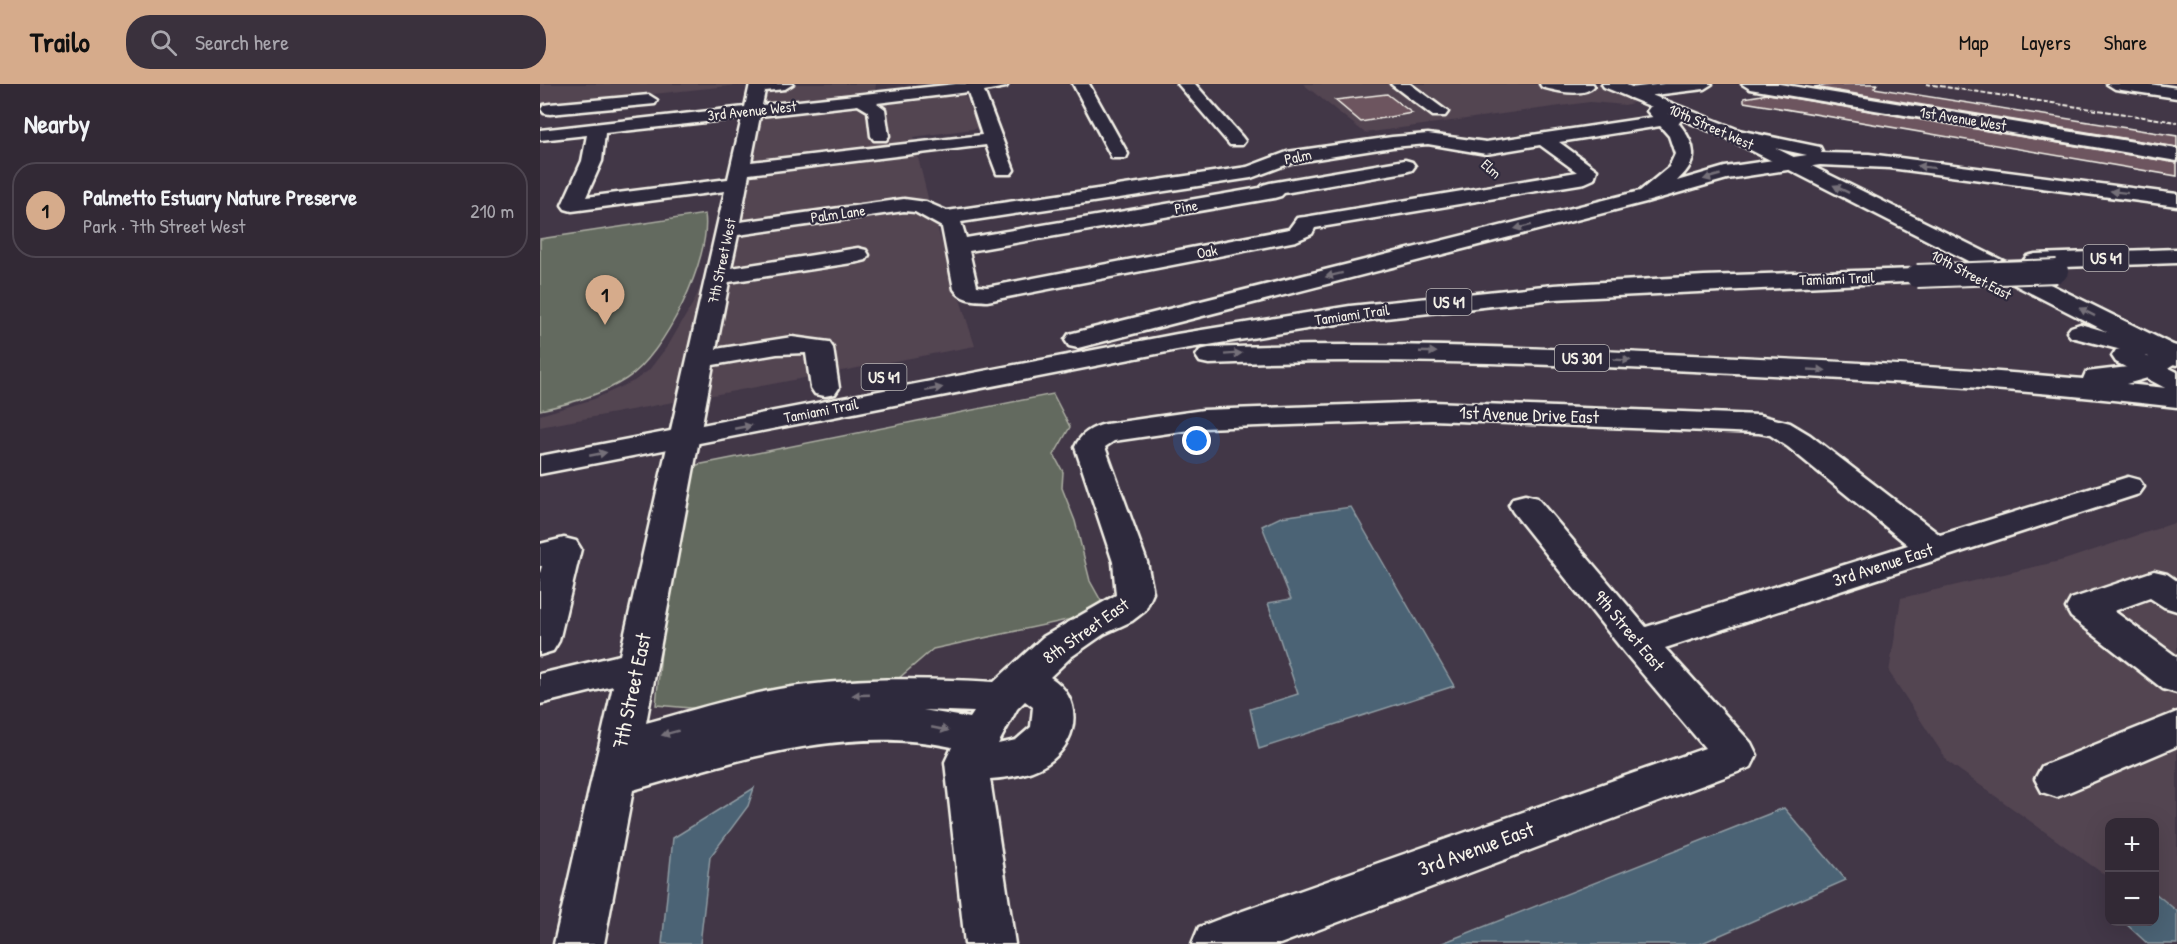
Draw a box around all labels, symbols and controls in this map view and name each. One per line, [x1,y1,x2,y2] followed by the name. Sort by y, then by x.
[126,15,546,69] search box
[30,23,90,61] text: Trailo
[147,26,180,59] icon: search
[195,27,289,57] text: Search here
[1959,28,1988,57] text: Map
[2021,28,2071,57] text: Layers
[2104,28,2147,57] text: Share
[706,95,798,126] street label: 3rd Avenue West
[1665,98,1758,155] street label: 10th Street West
[1918,101,2009,136] street label: 1st Avenue West
[24,106,90,141] text: Nearby
[1283,144,1313,169] street label: Palm
[1477,154,1506,183] street label: Elm
[1916,163,1935,172] one-way arrow
[1703,173,1721,182] one-way arrow
[83,182,357,212] text: Palmetto Estuary Nature Preserve
[1832,185,1850,195] one-way arrow
[2109,188,2128,197] one-way arrow
[1173,194,1199,219] street label: Pine
[42,197,49,224] text: 1
[470,197,514,224] text: 210 m
[809,199,867,228] street label: Palm Lane
[83,212,245,239] text: Park · 7th Street West
[702,215,741,306] street label: 7th Street West
[1514,223,1533,233] one-way arrow
[1195,239,1219,264] street label: Oak
[1927,244,2016,305] street label: 10th Street East
[2084,245,2128,271] road number: US 41
[1799,267,1875,290] street label: Tamiami Trail
[1325,271,1344,281] one-way arrow
[586,276,624,325] pin: 1
[1426,289,1472,315] road number: US 41
[1313,299,1391,330] street label: Tamiami Trail
[2078,307,2095,317] one-way arrow
[1555,345,1609,371] road number: US 301
[1418,347,1437,357] one-way arrow
[1223,349,1242,359] one-way arrow
[1613,356,1632,365] one-way arrow
[862,364,906,390] road number: US 41
[1808,365,1827,374] one-way arrow
[925,384,944,393] one-way arrow
[782,393,860,428] street label: Tamiami Trail
[1459,400,1600,429] street label: 1st Avenue Drive East
[733,422,752,431] one-way arrow
[1182,426,1211,455] your location
[588,449,607,458] one-way arrow
[1829,536,1937,592] street label: 3rd Avenue East
[1588,585,1671,677] street label: 9th Street East
[1038,591,1134,669] street label: 8th Street East
[605,630,658,752] street label: 7th Street East
[851,690,870,700] one-way arrow
[931,725,950,734] one-way arrow
[661,728,679,738] one-way arrow
[1414,814,1539,883] street label: 3rd Avenue East
[2105,818,2159,926] map controls
[2105,818,2159,872] button: +
[2105,872,2159,926] button: −

